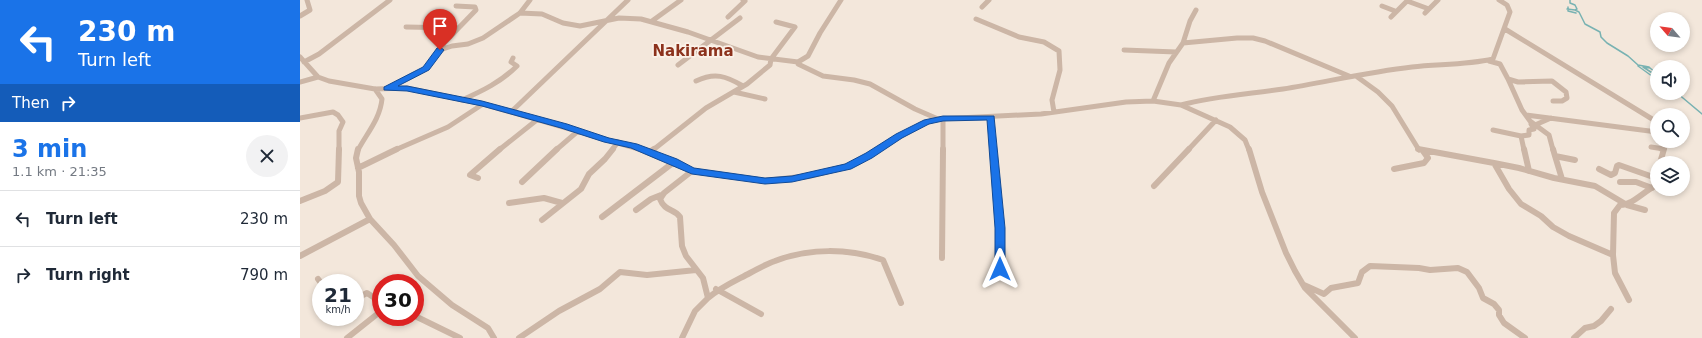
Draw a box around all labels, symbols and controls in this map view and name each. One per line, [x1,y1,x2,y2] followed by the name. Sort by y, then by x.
[423,9,457,50] pin
[1650,12,1690,52] north arrow
[1650,12,1690,196] map controls
[78,15,175,48] text: 230 m
[429,15,451,37] icon: arrive
[12,16,64,68] icon: left
[652,42,734,60] district label: Nakirama
[78,49,151,70] text: Turn left
[1650,60,1690,100] button: sound
[57,92,79,114] icon: right
[12,94,49,112] text: Then
[1650,108,1690,148] button: search
[12,135,87,163] text: 3 min
[246,135,288,177] button: close
[1650,156,1690,196] button: layers
[12,164,107,179] text: 1.1 km · 21:35
[12,208,34,230] icon: left
[46,210,118,228] text: Turn left
[240,210,288,228] text: 230 m
[979,248,1021,290] position arrow
[12,264,34,286] icon: right
[46,266,130,284] text: Turn right
[240,266,288,284] text: 790 m
[372,274,424,326] speed limit sign: 30
[324,283,352,307] text: 21
[325,304,351,315] text: km/h

